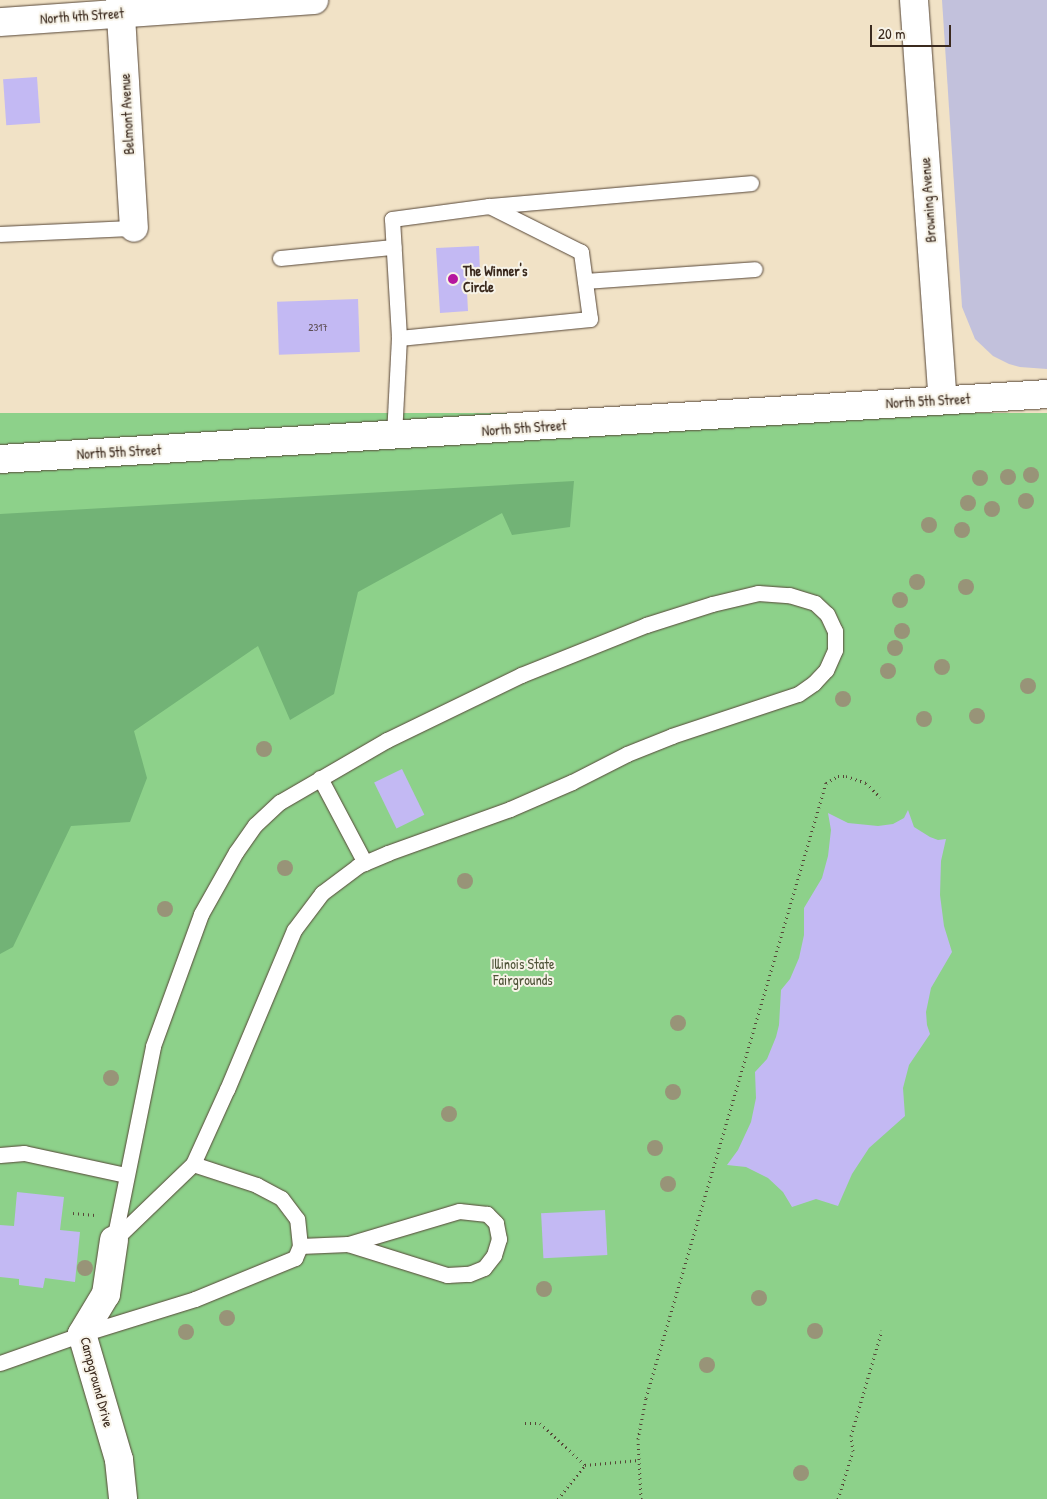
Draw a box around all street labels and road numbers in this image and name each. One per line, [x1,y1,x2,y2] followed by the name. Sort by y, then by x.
[39,5,125,27] street label: North 4th Street
[116,73,138,155] street label: Belmont Avenue
[917,157,939,243] street label: Browning Avenue
[885,390,971,412] street label: North 5th Street
[481,417,567,439] street label: North 5th Street
[76,441,162,463] street label: North 5th Street
[77,1335,117,1429] street label: Campground Drive

